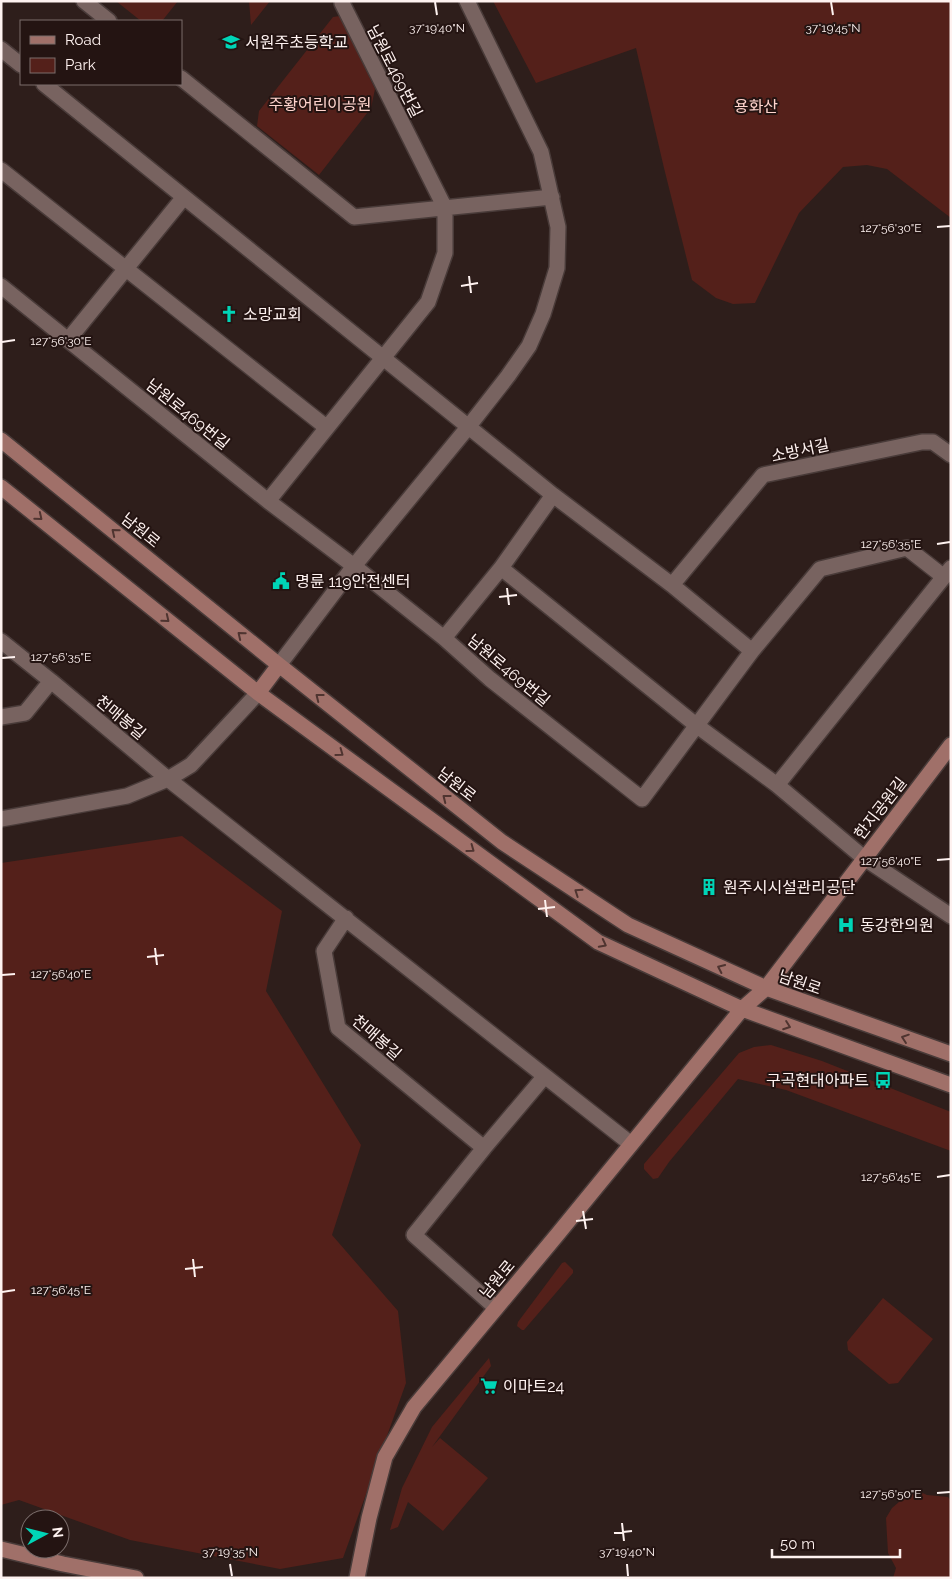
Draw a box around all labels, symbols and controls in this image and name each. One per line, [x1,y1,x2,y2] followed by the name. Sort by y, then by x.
[20,20,182,85] legend
[409,21,465,35] text: 37°19'40"N
[805,21,861,35] text: 37°19'45"N
[363,22,426,121] street label: 남원로469번길
[65,31,101,49] text: Road
[221,32,241,52] school or university icon: 서원주초등학교
[245,33,348,52] place label: 서원주초등학교
[65,56,96,74] text: Park
[268,95,372,114] park label: 주황어린이공원
[734,97,778,116] park label: 용화산
[860,221,922,235] text: 127°56'30"E
[219,304,239,324] church icon: 소망교회
[243,305,302,324] place label: 소망교회
[30,334,92,348] text: 127°56'30"E
[142,375,233,454] street label: 남원로469번길
[769,435,831,466] street label: 소방서길
[118,509,164,552] street label: 남원로
[33,512,42,520] one-way arrow
[112,530,121,538] one-way arrow
[861,537,921,551] text: 127°56'35"E
[271,571,291,591] public building icon: 명륜 119안전센터
[295,572,410,591] place label: 명륜 119안전센터
[160,614,169,622] one-way arrow
[464,631,554,710] street label: 남원로469번길
[238,632,247,640] one-way arrow
[31,650,91,664] text: 127°56'35"E
[92,691,149,744] street label: 천매봉길
[316,694,325,702] one-way arrow
[334,747,344,756] one-way arrow
[433,763,480,806] street label: 남원로
[850,773,911,843] street label: 한지공원길
[443,795,452,803] one-way arrow
[465,843,475,852] one-way arrow
[861,854,921,868] text: 127°56'40"E
[699,877,719,897] building icon: 원주시시설관리공단
[723,878,856,897] place label: 원주시시설관리공단
[574,889,584,898] one-way arrow
[836,915,856,935] hospital icon: 동강한의원
[860,916,934,935] place label: 동강한의원
[598,938,607,948] one-way arrow
[717,964,726,974] one-way arrow
[776,966,824,999] street label: 남원로
[31,967,91,981] text: 127°56'40"E
[348,1011,405,1064] street label: 천매봉길
[783,1020,791,1030] one-way arrow
[901,1034,910,1044] one-way arrow
[873,1070,893,1090] bus stop icon: 구곡현대아파트
[766,1071,869,1090] place label: 구곡현대아파트
[861,1170,921,1184] text: 127°56'45"E
[476,1256,519,1302] street label: 남원로
[31,1283,91,1297] text: 127°56'45"E
[479,1376,499,1396] supermarket icon: 이마트24
[503,1377,564,1396] place label: 이마트24
[860,1487,922,1501] text: 127°56'50"E
[20,1509,70,1559] north arrow
[49,1526,66,1539] text: N
[772,1526,900,1558] scale bar
[780,1535,815,1553] text: 50 m
[202,1545,258,1559] text: 37°19'35"N
[599,1545,655,1559] text: 37°19'40"N

